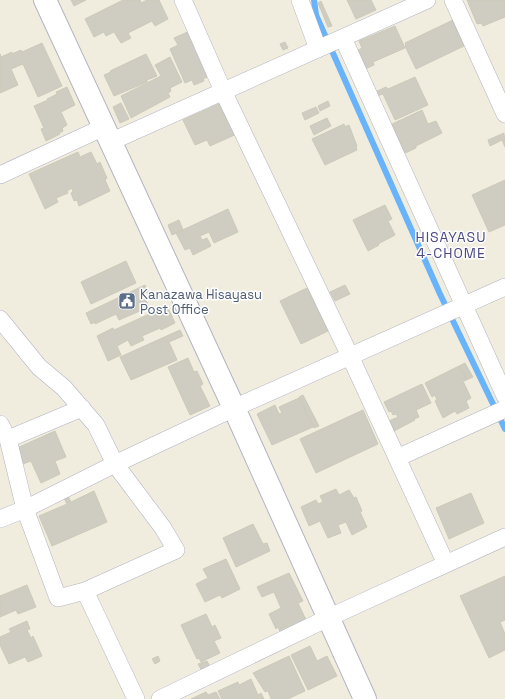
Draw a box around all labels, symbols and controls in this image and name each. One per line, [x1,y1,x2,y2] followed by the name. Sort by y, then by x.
[415,228,487,262] district label: HISAYASU 4-CHOME
[140,286,262,318] place label: Kanazawa Hisayasu Post Office
[117,291,137,311] public building icon: Kanazawa Hisayasu Post Office

